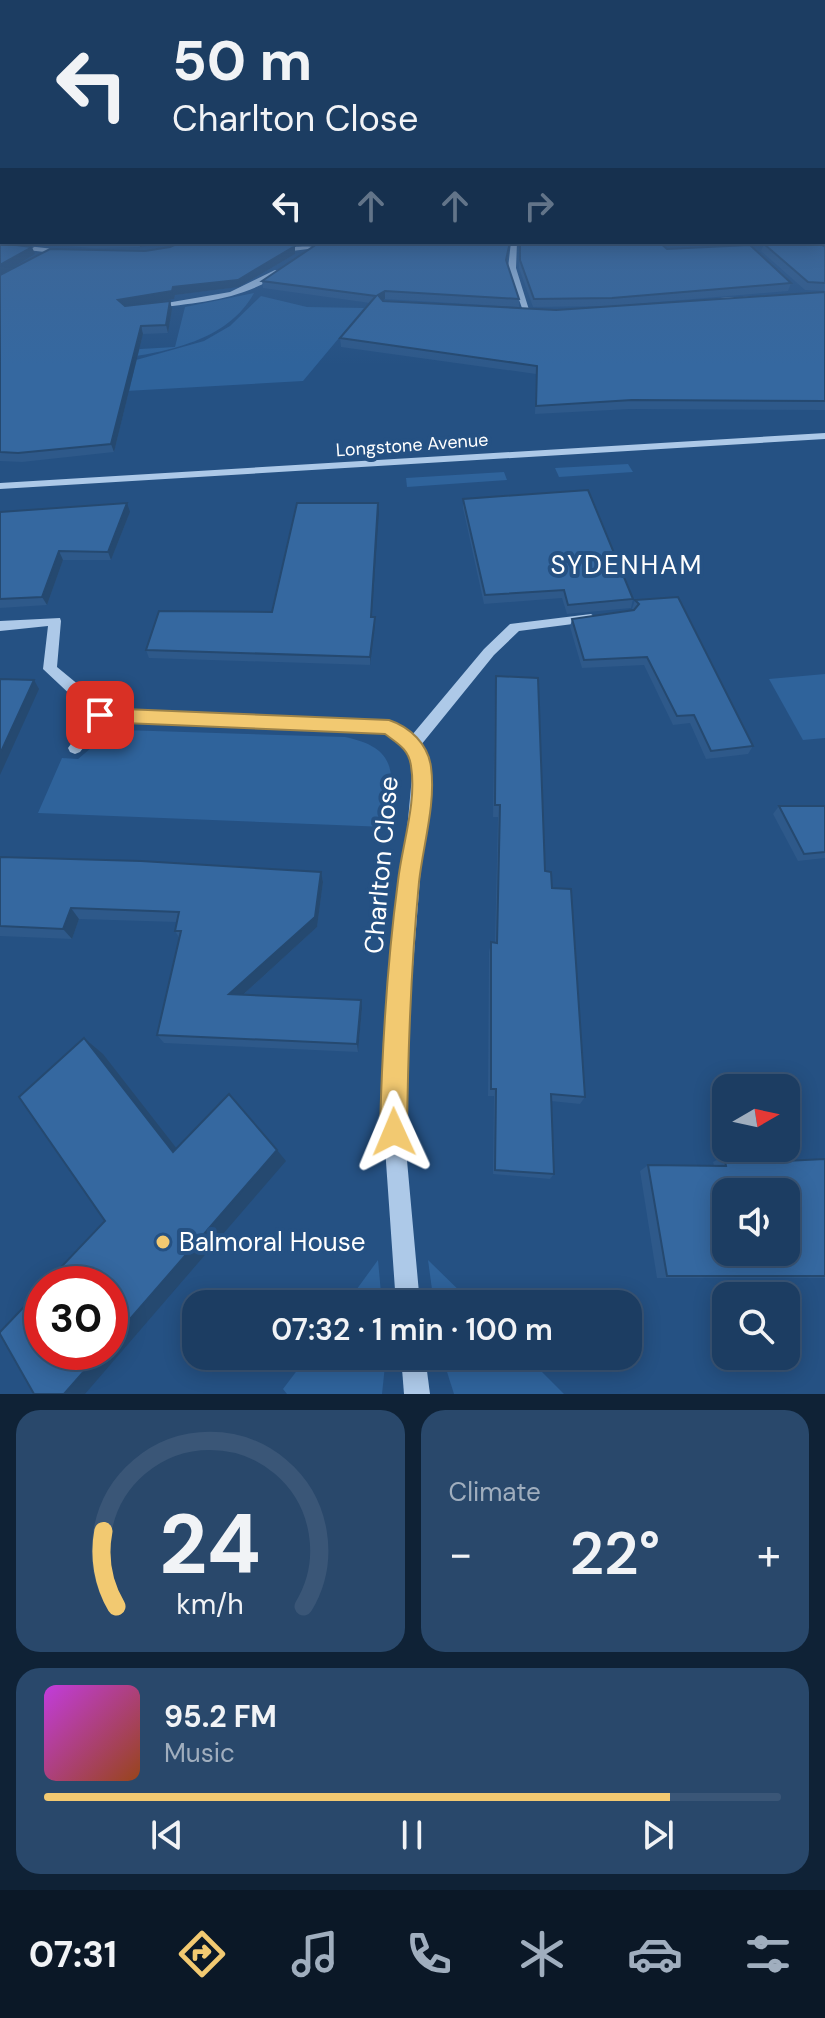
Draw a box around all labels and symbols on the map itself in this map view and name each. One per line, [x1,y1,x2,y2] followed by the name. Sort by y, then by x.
[335,428,489,462] street label: Longstone Avenue
[551,548,703,582] district label: SYDENHAM
[66,681,134,749] pin
[356,775,406,955] street label: Charlton Close
[712,1074,800,1162] north arrow
[352,1090,436,1174] position arrow
[179,1225,366,1259] place label: Balmoral House
[154,1233,172,1251] marker: Balmoral House
[24,1266,128,1370] speed limit sign: 30

